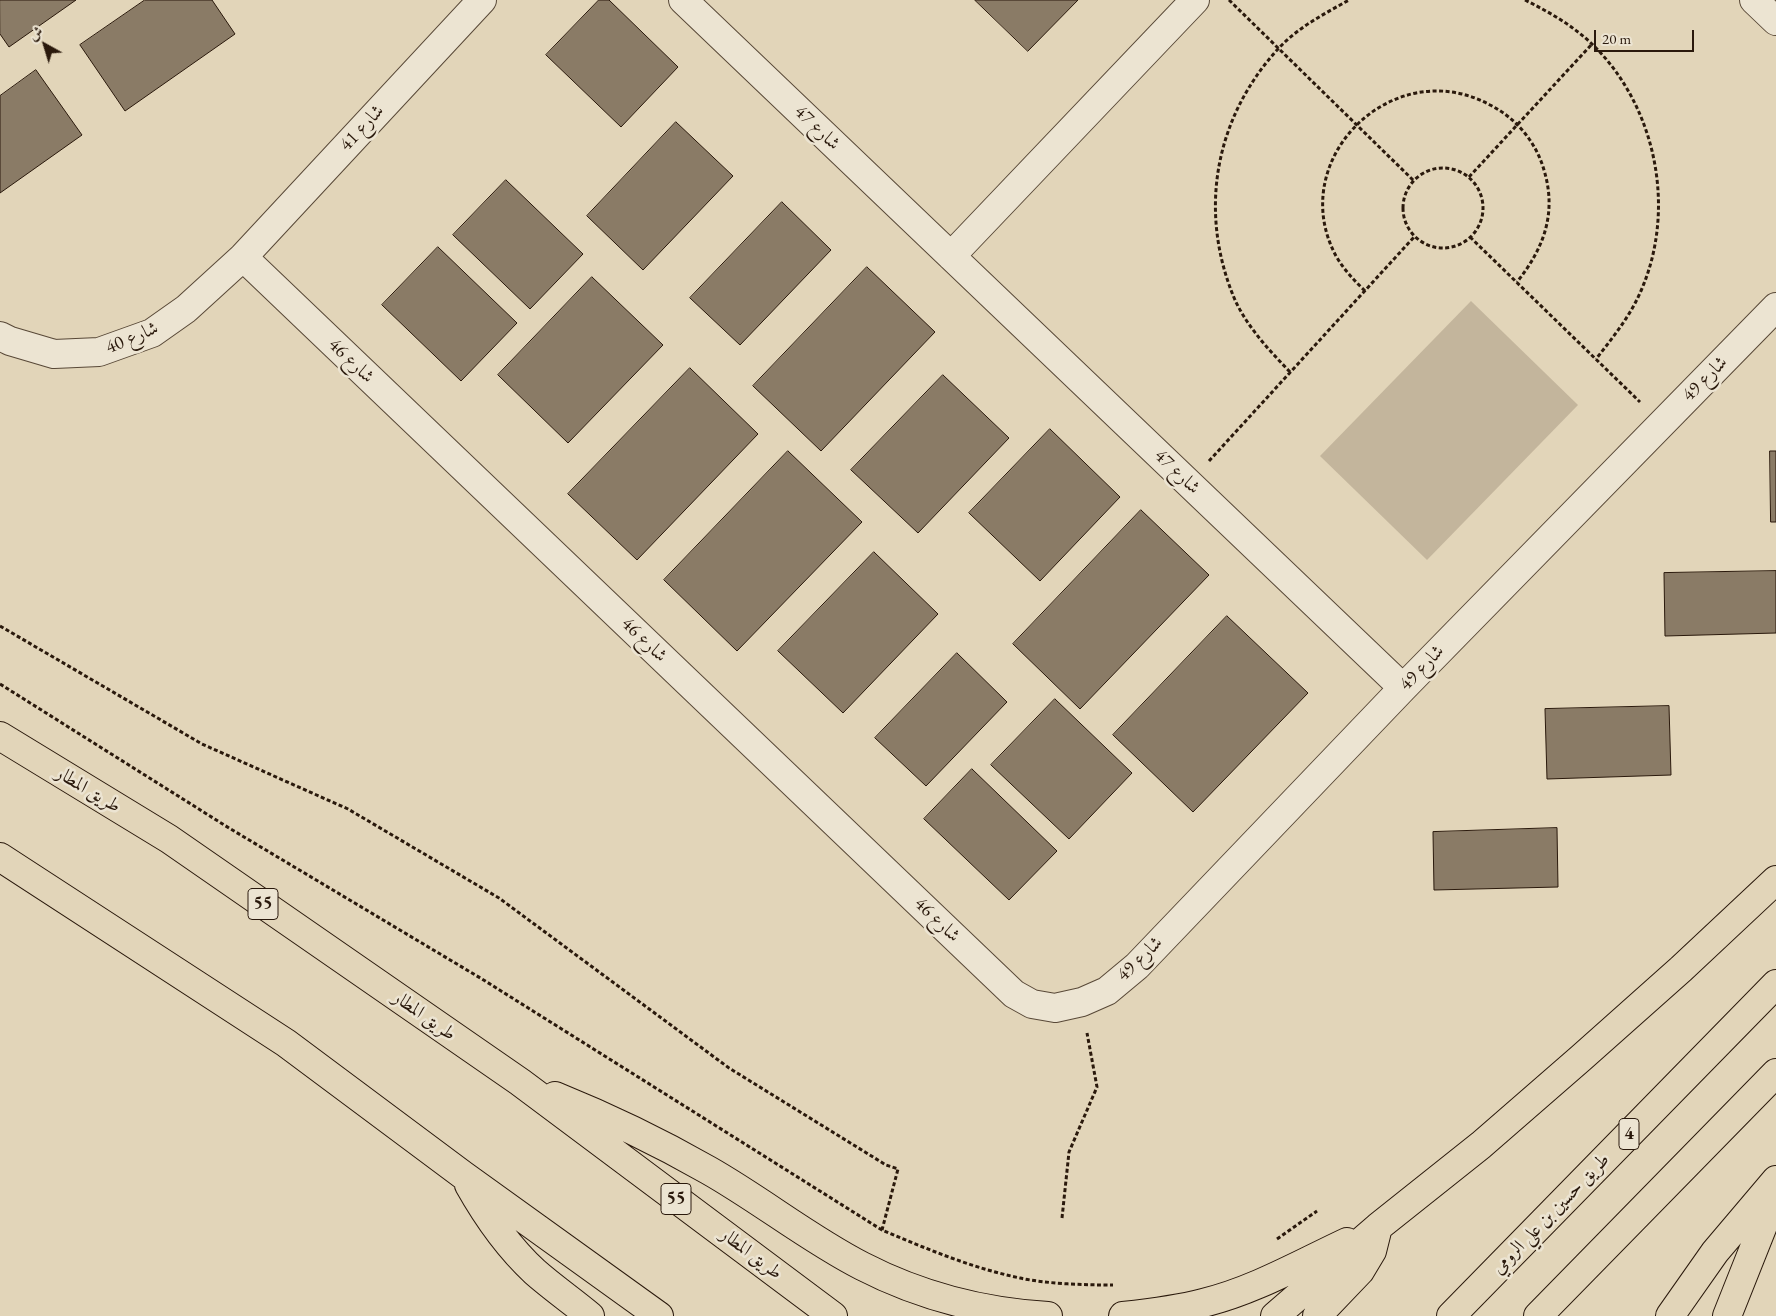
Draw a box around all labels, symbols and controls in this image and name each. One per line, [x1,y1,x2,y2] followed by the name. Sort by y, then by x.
[20,20,70,70] north arrow
[1596,20,1696,52] scale bar
[24,22,47,45] text: ش
[1602,29,1631,48] text: 20 m
[335,100,389,156] street label: شارع 41
[789,101,845,155] street label: شارع 47
[102,317,162,359] street label: شارع 40
[323,334,379,388] street label: شارع 46
[1677,351,1733,407] street label: شارع 49
[1149,445,1205,499] street label: شارع 47
[616,613,672,667] street label: شارع 46
[1395,640,1449,696] street label: شارع 49
[51,762,125,818] street label: طريق المطار
[248,889,278,920] road number: 55
[909,893,965,947] street label: شارع 46
[1112,932,1168,986] street label: شارع 49
[388,986,460,1046] street label: طريق المطار
[1619,1118,1639,1150] road number: 4
[1487,1149,1615,1279] street label: طريق حسين بن علي الرومي
[661,1184,691,1214] road number: 55
[715,1223,787,1285] street label: طريق المطار

